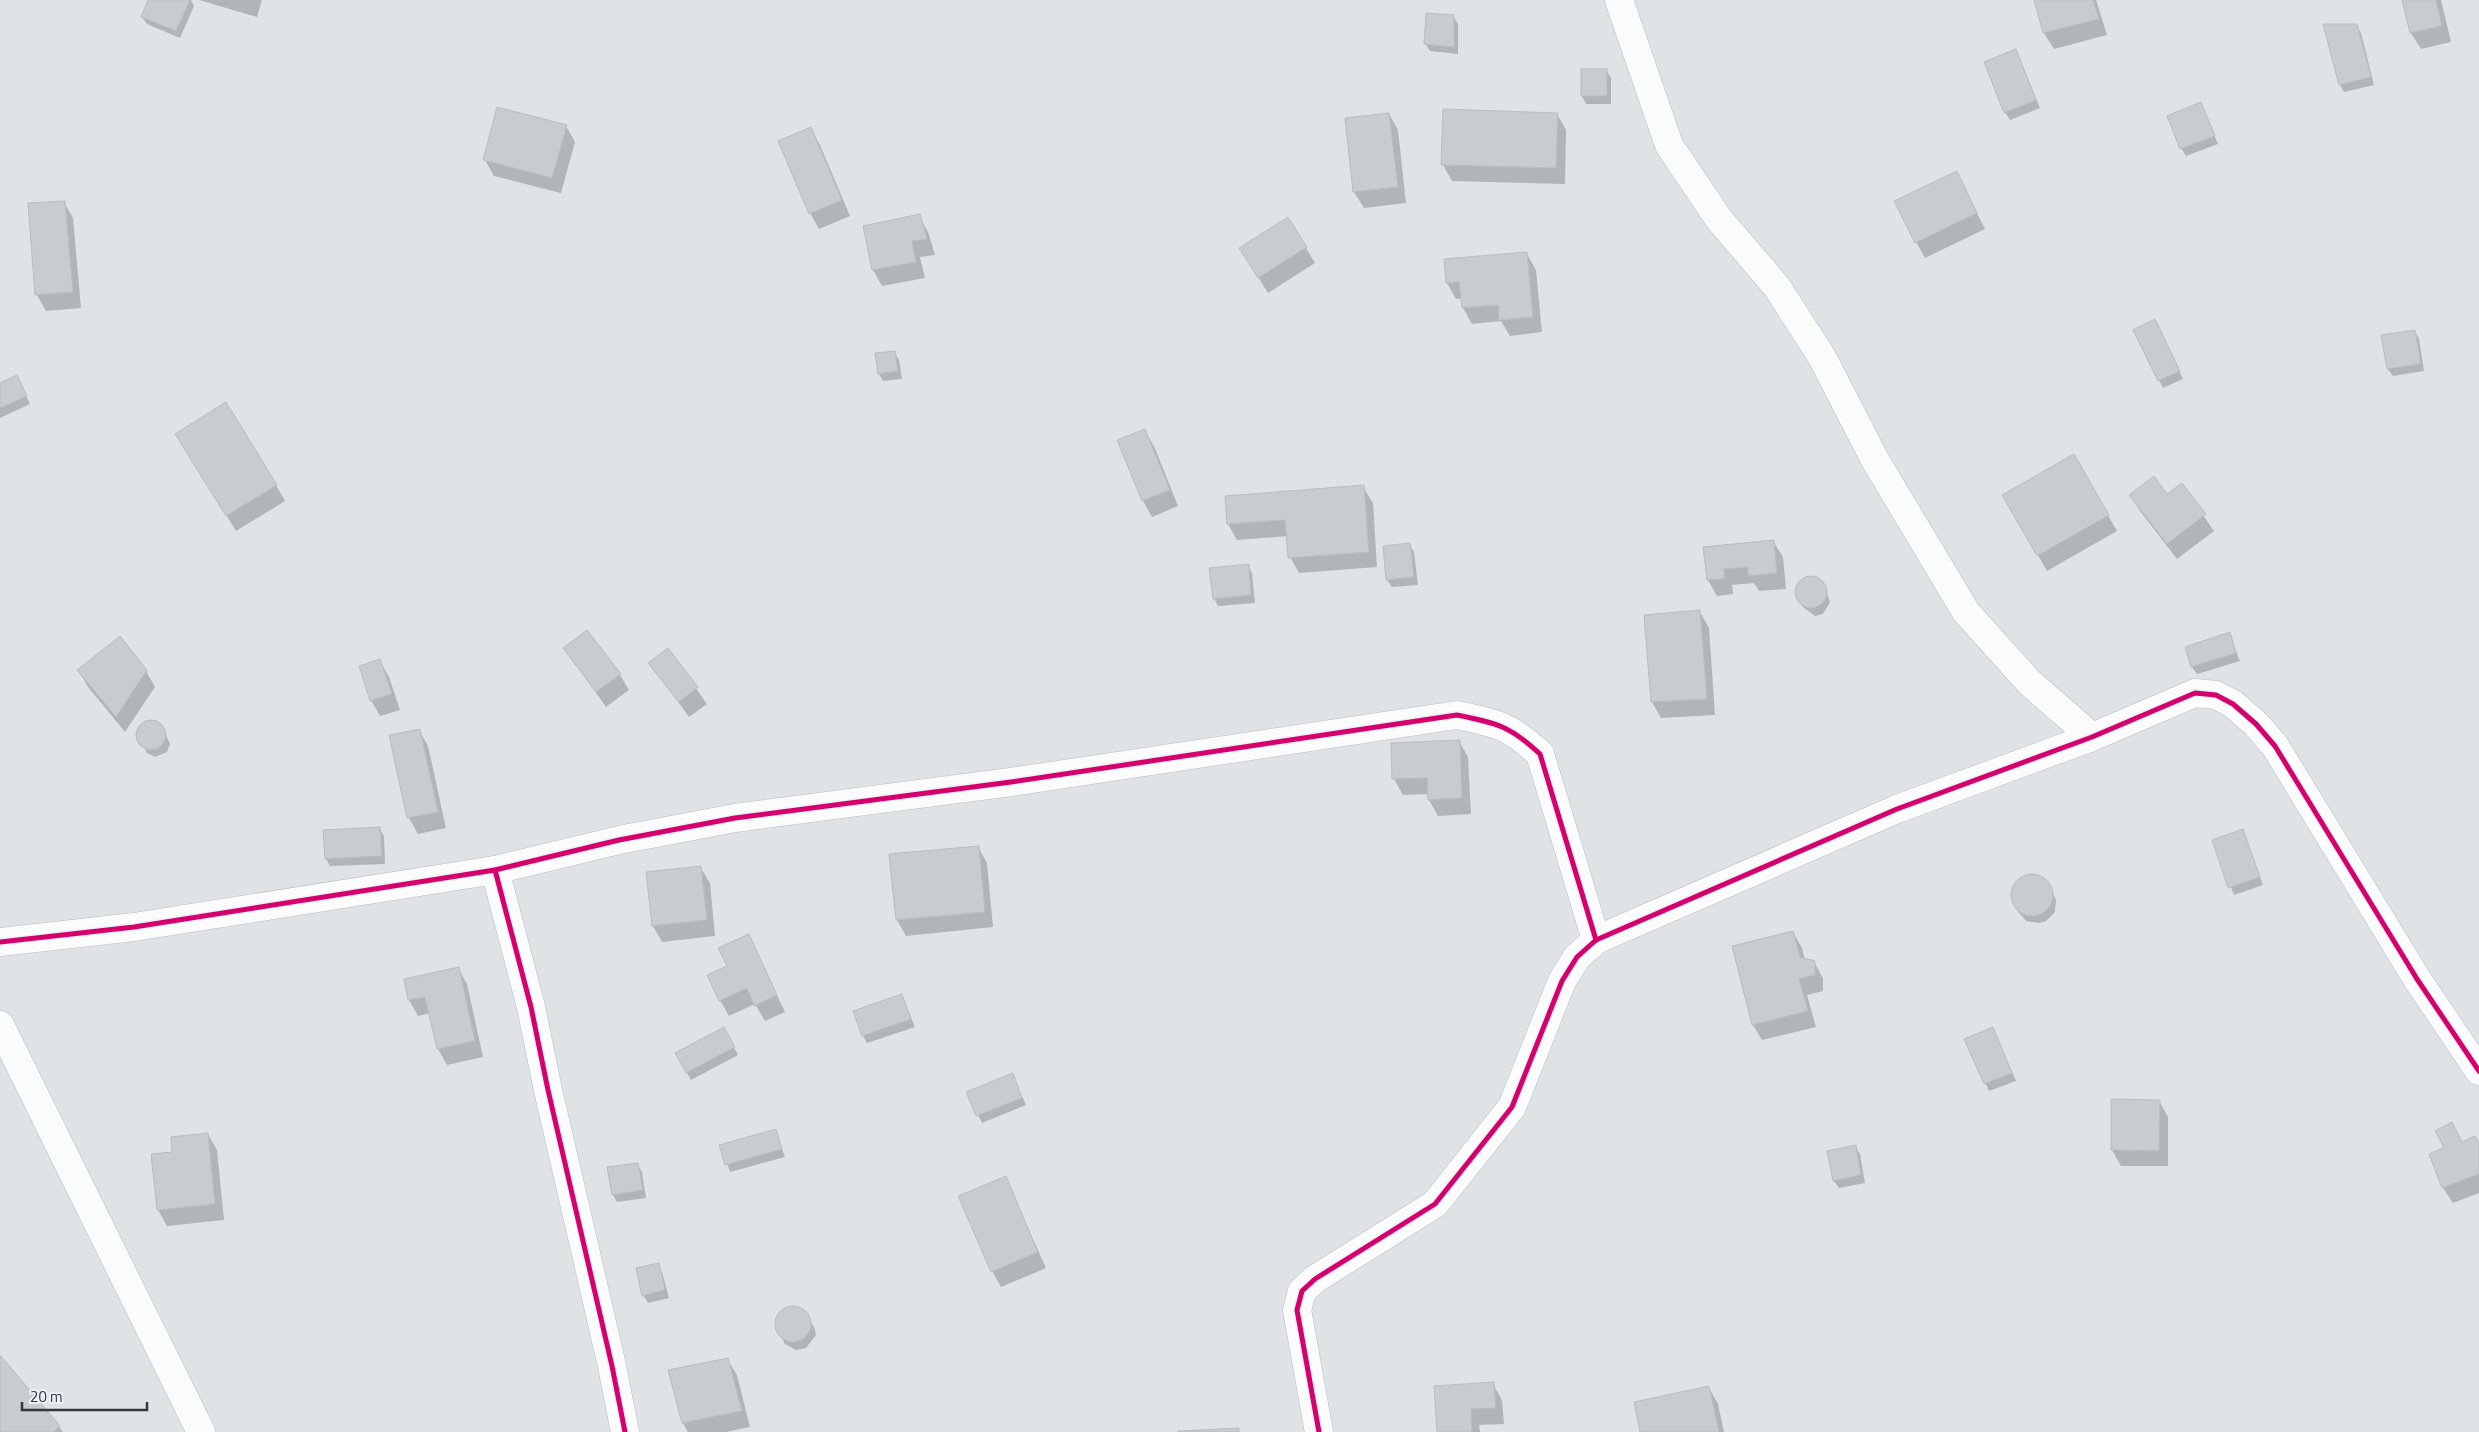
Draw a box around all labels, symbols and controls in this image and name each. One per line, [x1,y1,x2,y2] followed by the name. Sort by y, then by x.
[22,1380,148,1412] scale bar
[30,1385,63,1408] text: 20 m

